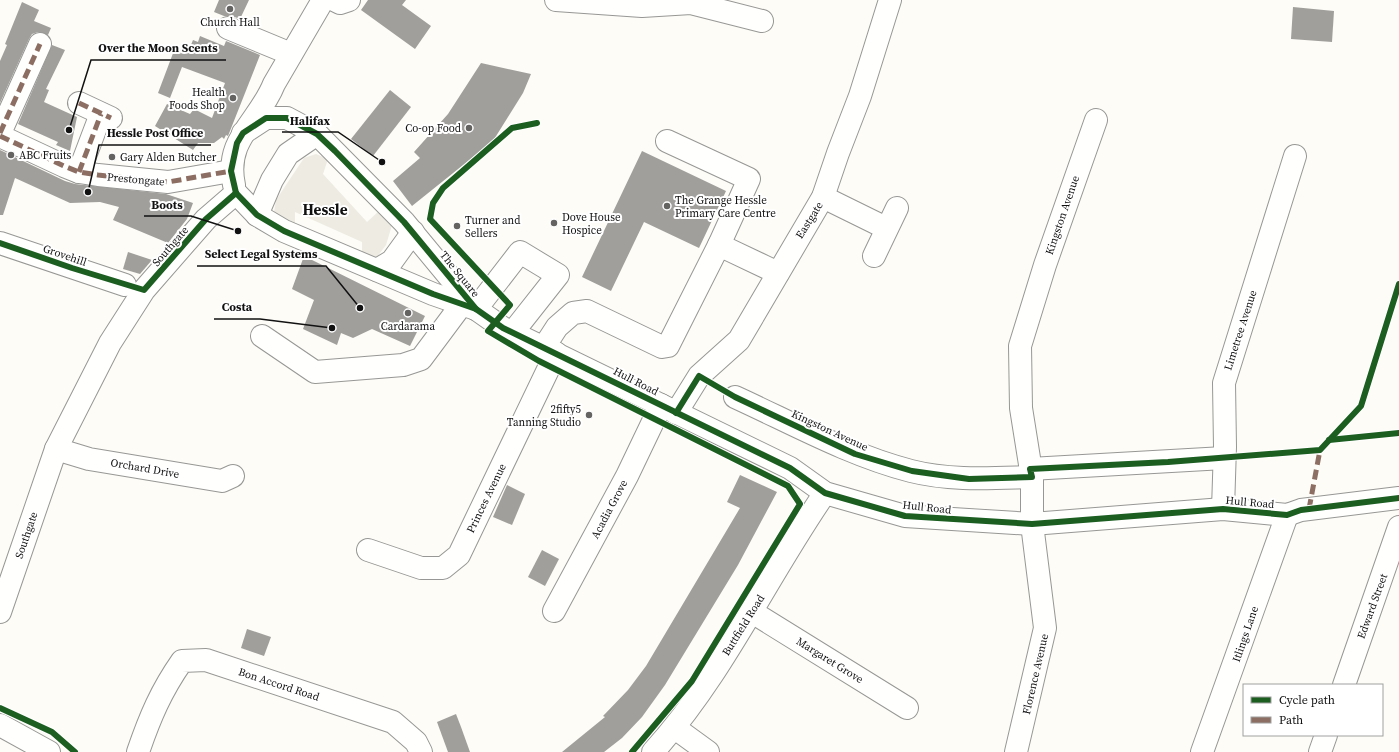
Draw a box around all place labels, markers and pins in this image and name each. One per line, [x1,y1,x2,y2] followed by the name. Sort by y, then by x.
[225,4,235,14] marker: Church Hall
[200,15,260,30] place label: Church Hall
[91,36,226,60] callout: Over the Moon Scents
[169,85,225,113] place label: Health Foods Shop
[228,93,238,103] marker: Health Foods Shop
[282,108,338,132] callout: Halifax
[99,121,211,145] callout: Hessle Post Office
[405,121,462,136] place label: Co-op Food
[464,123,474,133] marker: Co-op Food
[19,148,72,163] place label: ABC Fruits
[6,150,16,160] marker: ABC Fruits
[120,150,217,165] place label: Gary Alden Butcher
[107,152,117,162] marker: Gary Alden Butcher
[144,192,191,216] callout: Boots
[675,193,776,221] place label: The Grange Hessle Primary Care Centre
[662,201,672,211] marker: The Grange Hessle Primary Care Centre
[562,210,621,238] place label: Dove House Hospice
[465,213,521,241] place label: Turner and Sellers
[549,218,559,228] marker: Dove House Hospice
[452,221,462,231] marker: Turner and Sellers
[197,242,326,266] callout: Select Legal Systems
[214,295,260,319] callout: Costa
[403,308,413,318] marker: Cardarama
[381,319,436,334] place label: Cardarama
[507,402,581,430] place label: 2fifty5 Tanning Studio
[584,410,594,420] marker: 2fifty5 Tanning Studio

